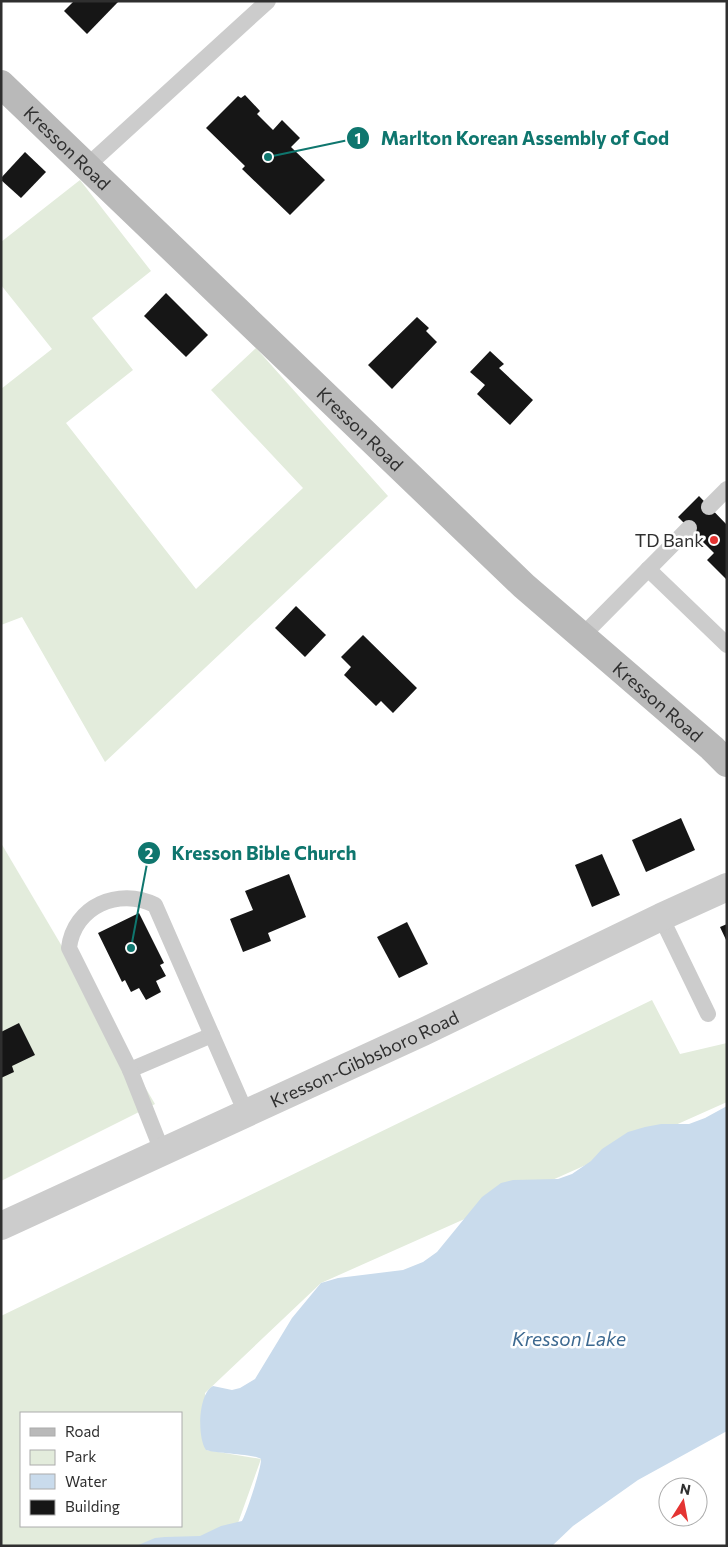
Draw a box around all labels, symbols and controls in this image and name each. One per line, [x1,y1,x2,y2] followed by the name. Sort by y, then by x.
[20,101,115,194] street label: Kresson Road
[346,121,679,155] callout: Marlton Korean Assembly of God
[381,126,669,149] text: Marlton Korean Assembly of God
[355,129,361,147] text: 1
[312,382,408,475] street label: Kresson Road
[635,529,704,551] place label: TD Bank
[708,534,720,546] marker: TD Bank
[609,657,708,746] street label: Kresson Road
[137,836,367,870] callout: Kresson Bible Church
[172,841,357,864] text: Kresson Bible Church
[145,844,153,862] text: 2
[267,1005,462,1112] street label: Kresson-Gibbsboro Road
[512,1327,626,1350] water label: Kresson Lake
[20,1412,182,1527] legend
[65,1422,100,1440] text: Road
[65,1447,96,1465] text: Park
[65,1472,107,1490] text: Water
[658,1477,708,1527] north arrow
[679,1479,692,1498] text: N
[65,1497,120,1515] text: Building

